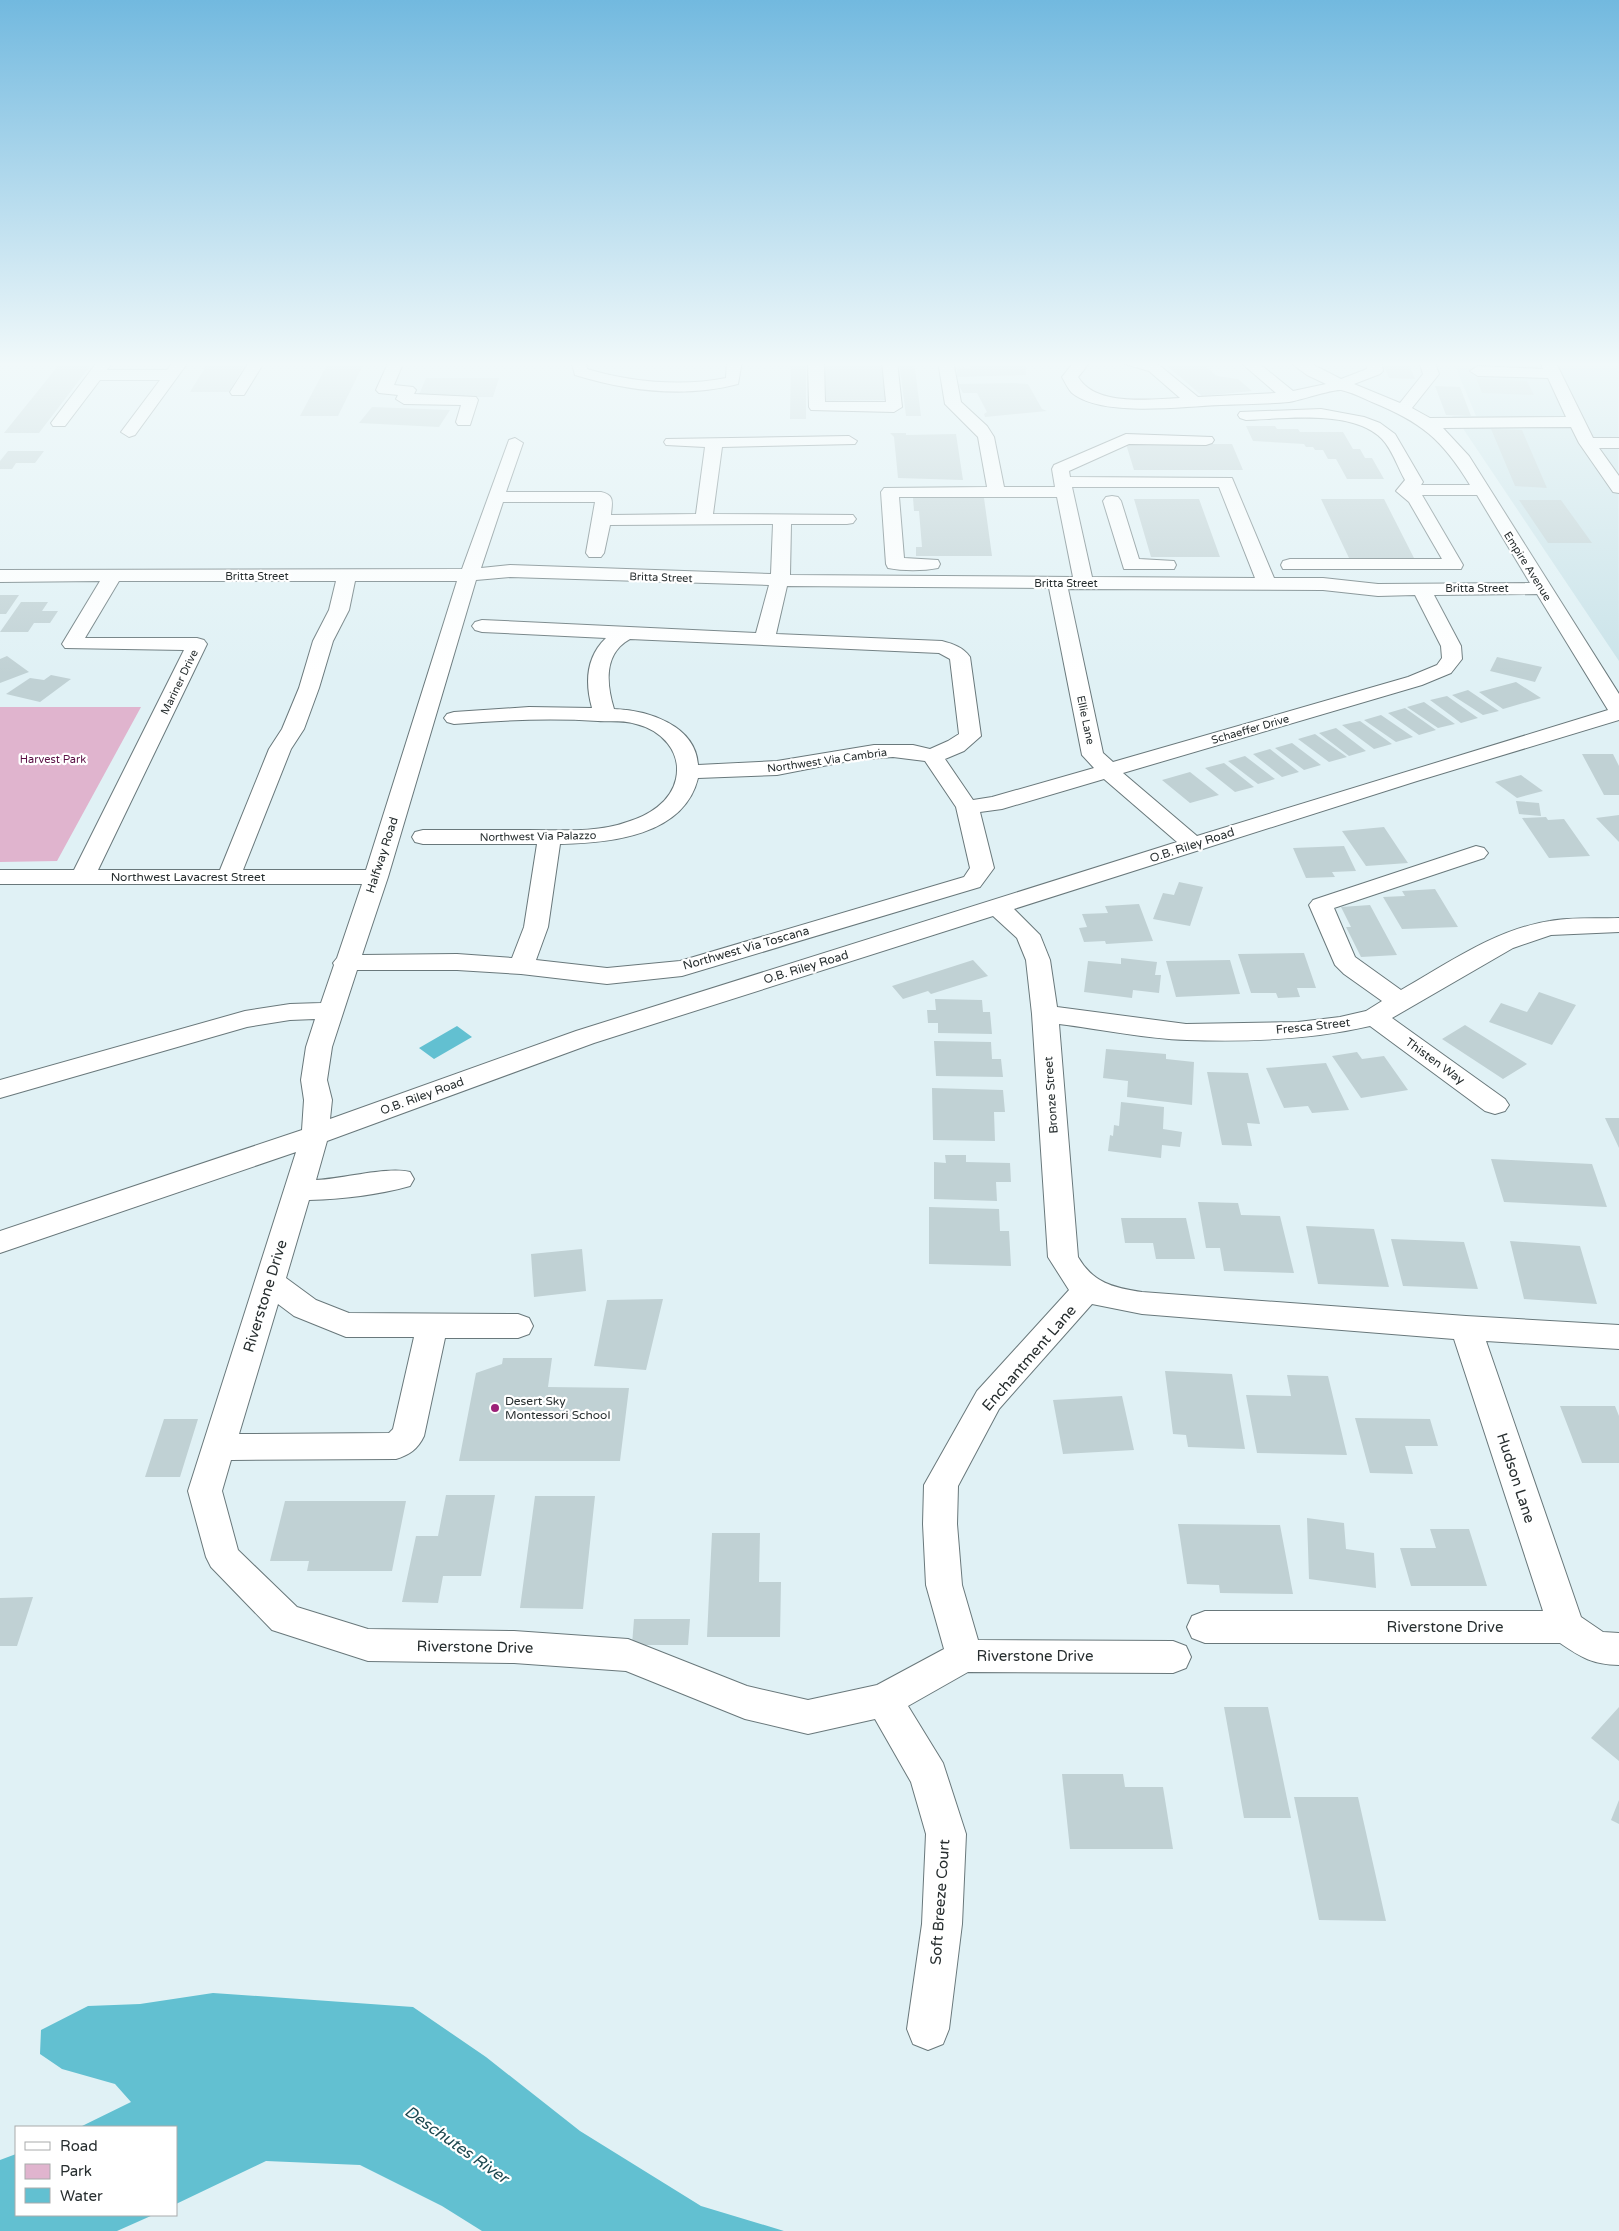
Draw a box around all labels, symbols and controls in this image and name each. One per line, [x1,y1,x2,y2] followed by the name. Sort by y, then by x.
[1501,529,1554,603] street label: Empire Avenue
[225,570,289,583] street label: Britta Street
[629,570,693,585] street label: Britta Street
[1034,577,1098,590] street label: Britta Street
[1445,582,1509,595] street label: Britta Street
[158,648,201,717] street label: Mariner Drive
[1074,694,1097,746] street label: Ellie Lane
[1210,712,1291,747] street label: Schaeffer Drive
[766,746,888,775] street label: Northwest Via Cambria
[20,753,86,766] park label: Harvest Park
[363,815,401,895] street label: Halfway Road
[1148,825,1236,865] street label: O.B. Riley Road
[480,829,597,844] street label: Northwest Via Palazzo
[111,870,266,884] street label: Northwest Lavacrest Street
[681,923,811,973] street label: Northwest Via Toscana
[762,947,850,987] street label: O.B. Riley Road
[1275,1015,1351,1037] street label: Fresca Street
[1403,1035,1468,1087] street label: Thisten Way
[1041,1055,1061,1134] street label: Bronze Street
[378,1074,466,1118] street label: O.B. Riley Road
[239,1237,291,1355] street label: Riverstone Drive
[978,1301,1080,1415] street label: Enchantment Lane
[505,1394,610,1422] place label: Desert Sky Montessori School
[489,1402,501,1414] marker: Desert Sky Montessori School
[1493,1431,1539,1525] street label: Hudson Lane
[1387,1618,1503,1636] street label: Riverstone Drive
[416,1637,534,1657] street label: Riverstone Drive
[977,1647,1093,1665] street label: Riverstone Drive
[927,1838,953,1966] street label: Soft Breeze Court
[401,2102,514,2189] water label: Deschutes River
[15,2126,178,2216] legend
[60,2137,98,2155] text: Road
[60,2162,92,2180] text: Park
[60,2187,103,2205] text: Water

